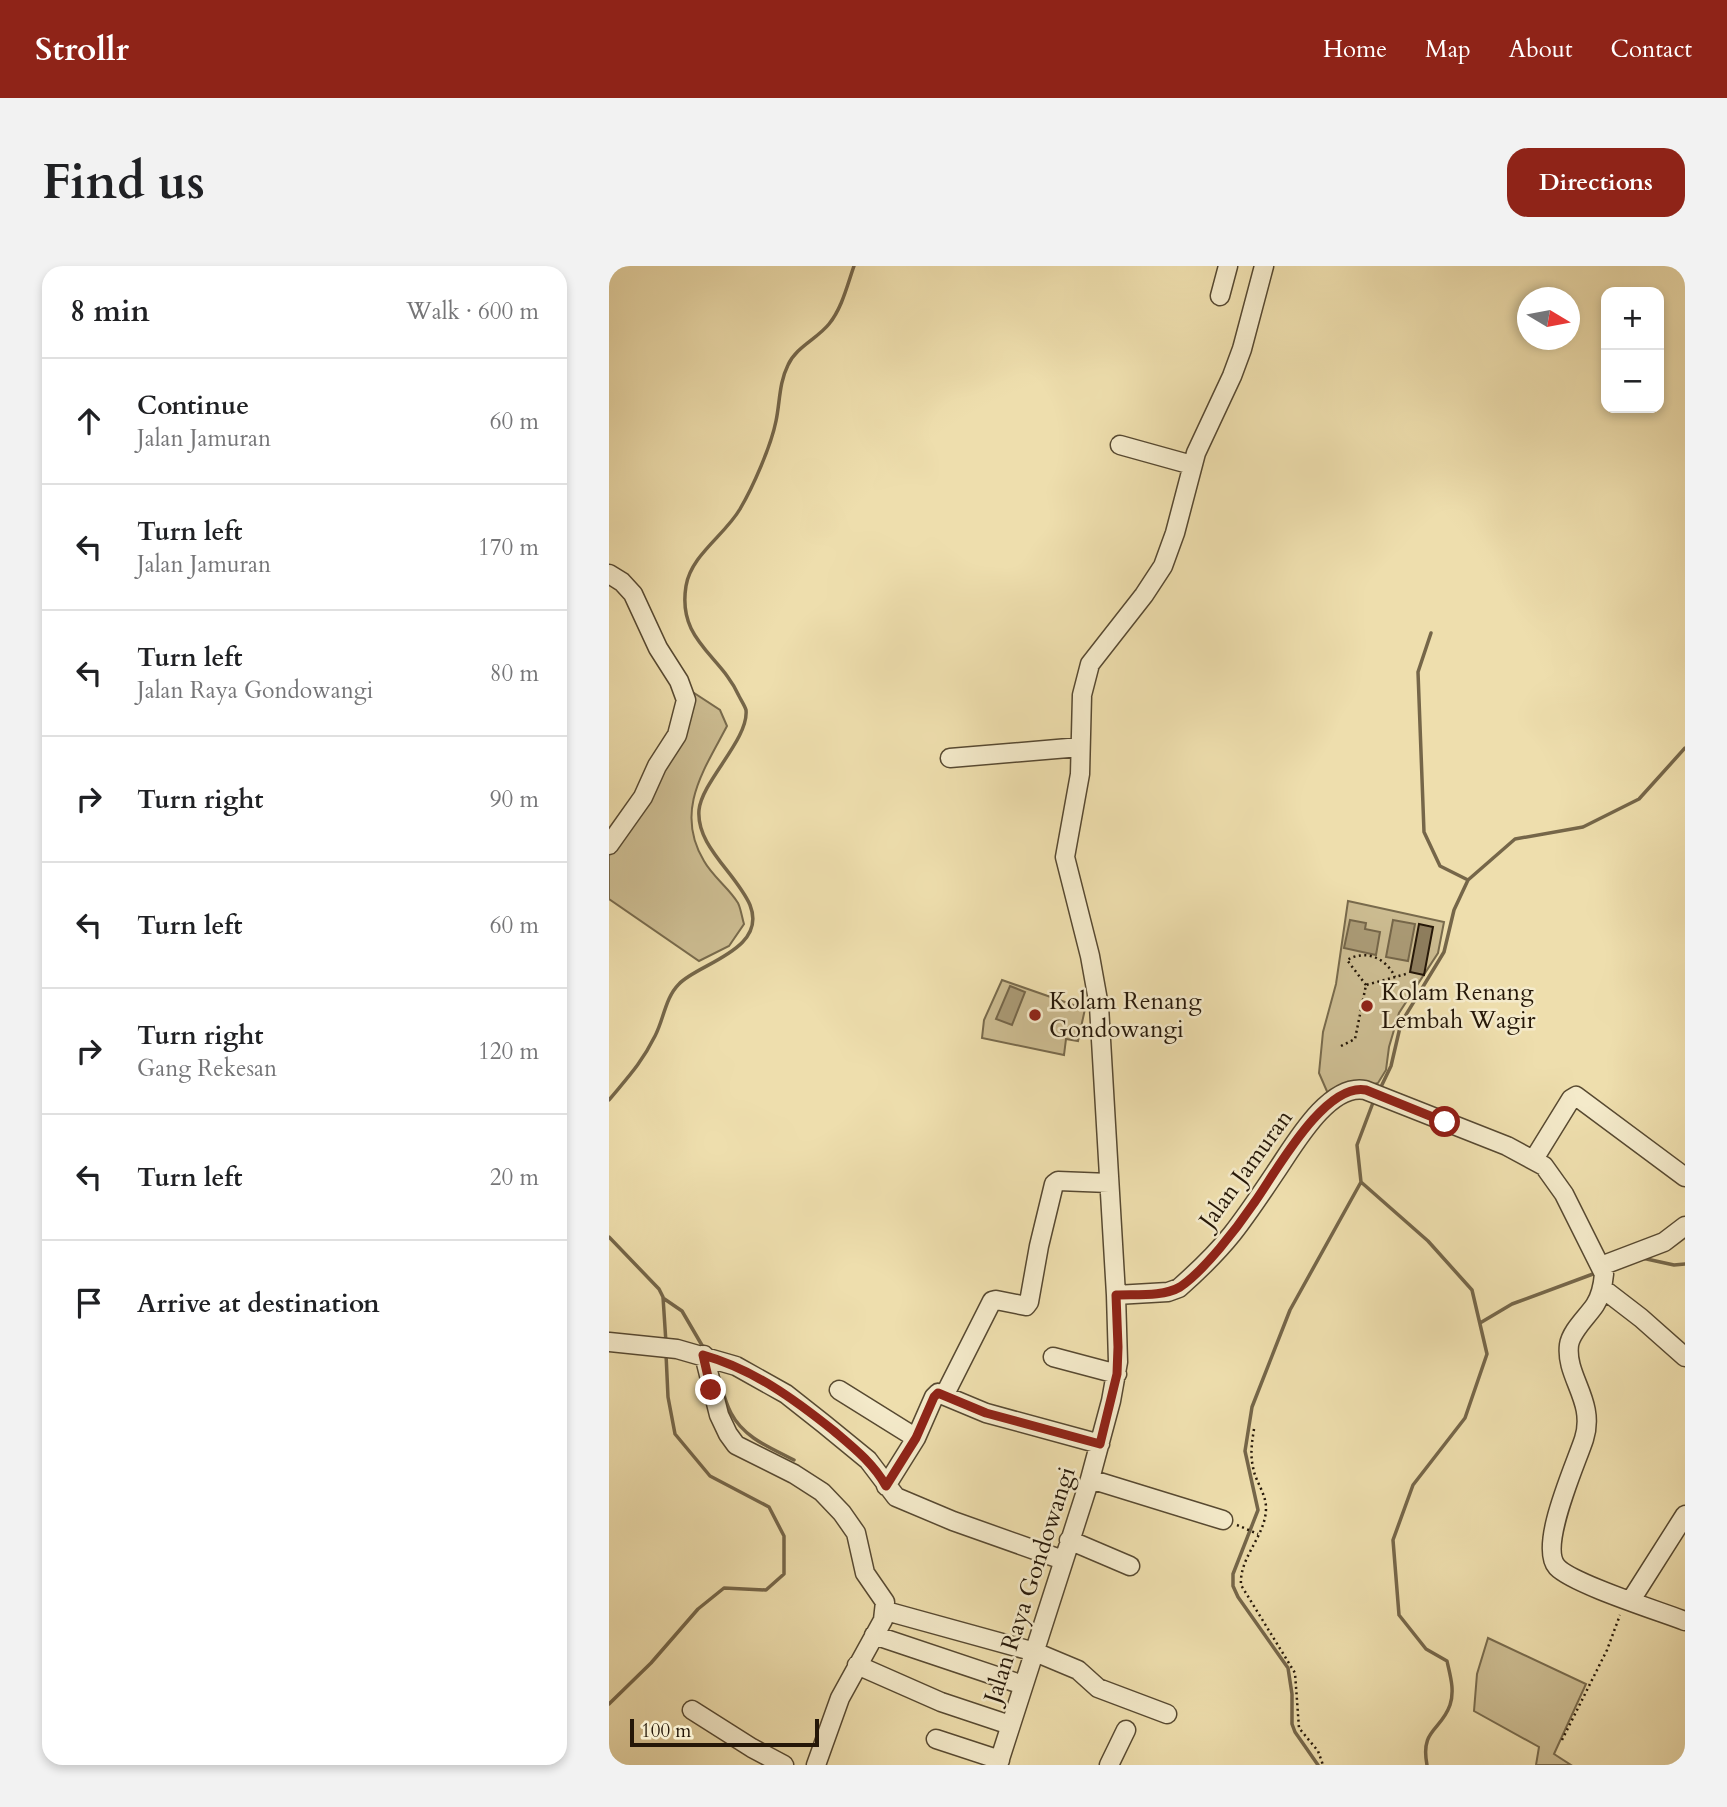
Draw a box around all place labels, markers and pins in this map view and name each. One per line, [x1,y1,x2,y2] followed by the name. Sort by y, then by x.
[1381,976,1536,1037] place label: Kolam Renang Lembah Wagir
[1049,985,1202,1046] place label: Kolam Renang Gondowangi
[1359,998,1375,1014] marker: Kolam Renang Lembah Wagir
[1027,1007,1043,1023] marker: Kolam Renang Gondowangi

